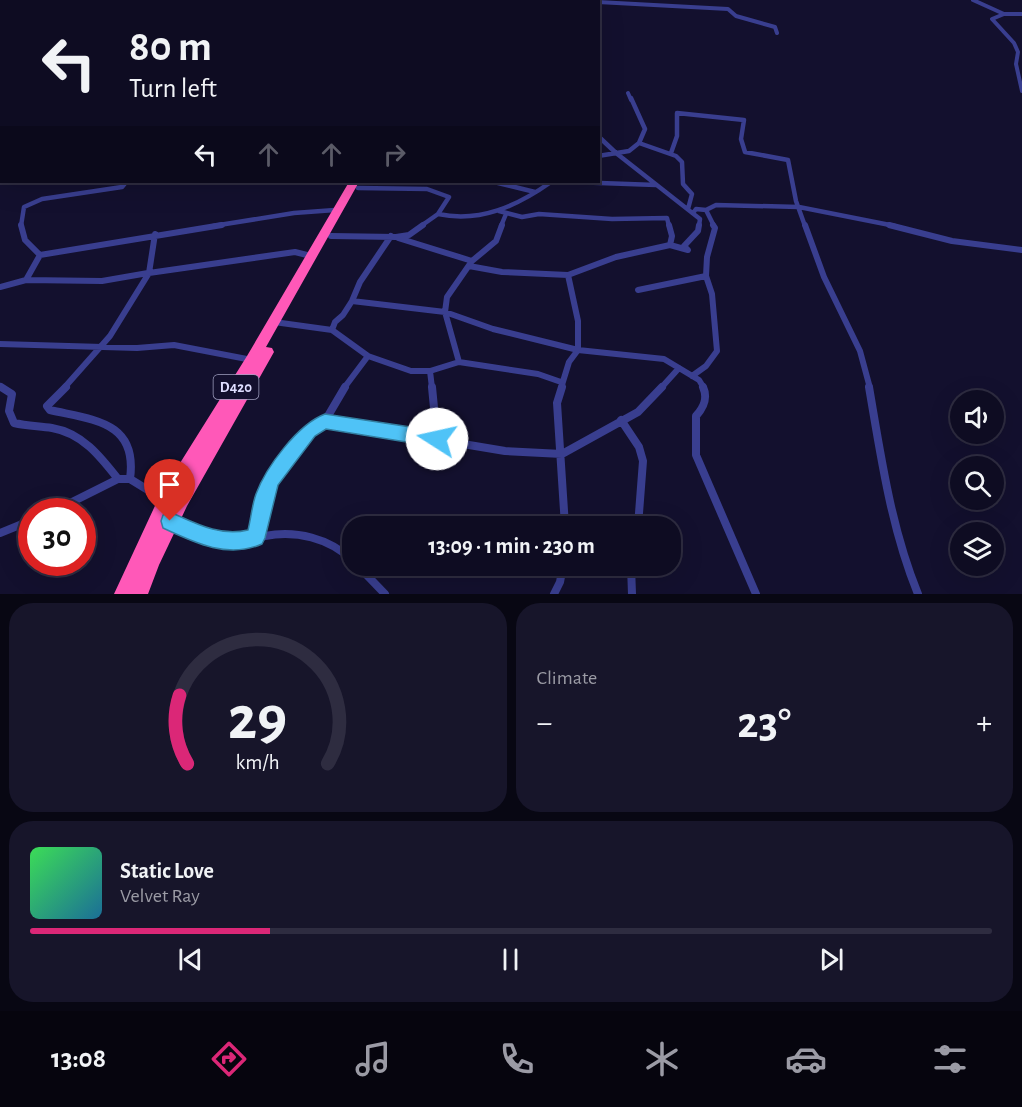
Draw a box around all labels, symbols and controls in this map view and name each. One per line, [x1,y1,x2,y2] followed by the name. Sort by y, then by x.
[30,24,108,102] icon: left
[129,26,212,68] text: 80 m
[129,75,217,102] text: Turn left
[189,138,222,171] icon: left
[252,138,285,171] icon: ahead
[315,138,348,171] icon: ahead
[378,138,411,171] icon: right
[214,375,258,399] road number: D420
[950,390,1004,576] map controls
[950,390,1004,444] button: sound
[405,407,469,471] position arrow
[950,456,1004,510] button: search
[144,459,195,521] pin
[153,468,186,501] icon: arrive
[18,498,96,576] speed limit sign: 30
[950,522,1004,576] button: layers
[428,535,595,557] text: 13:09 · 1 min · 230 m
[537,668,597,688] text: Climate
[228,688,288,750] text: 29
[737,701,791,746] text: 23°
[537,707,552,740] text: −
[976,707,992,740] text: +
[236,753,280,774] text: km/h
[120,860,214,882] text: Static Love
[120,886,200,906] text: Velvet Ray
[174,943,207,976] icon: previous
[494,943,527,976] icon: pause
[815,943,848,976] icon: next
[208,1038,250,1080] icon: directions
[352,1038,394,1080] icon: music
[496,1038,538,1080] icon: phone
[641,1038,683,1080] icon: climate
[785,1038,827,1080] icon: car
[929,1038,971,1080] icon: filters
[51,1045,106,1072] text: 13:08

